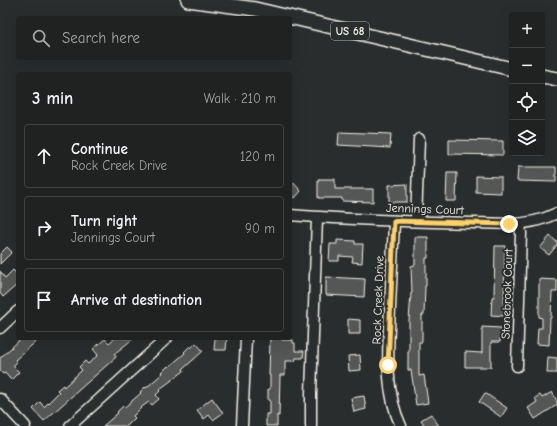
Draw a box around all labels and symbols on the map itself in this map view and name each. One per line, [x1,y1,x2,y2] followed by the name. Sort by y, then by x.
[331,22,369,40] road number: US 68
[386,201,465,217] street label: Jennings Court
[500,215,518,233] route end
[498,248,516,339] street label: Stonebrook Court
[369,256,387,344] street label: Rock Creek Drive
[379,356,397,374] route start

